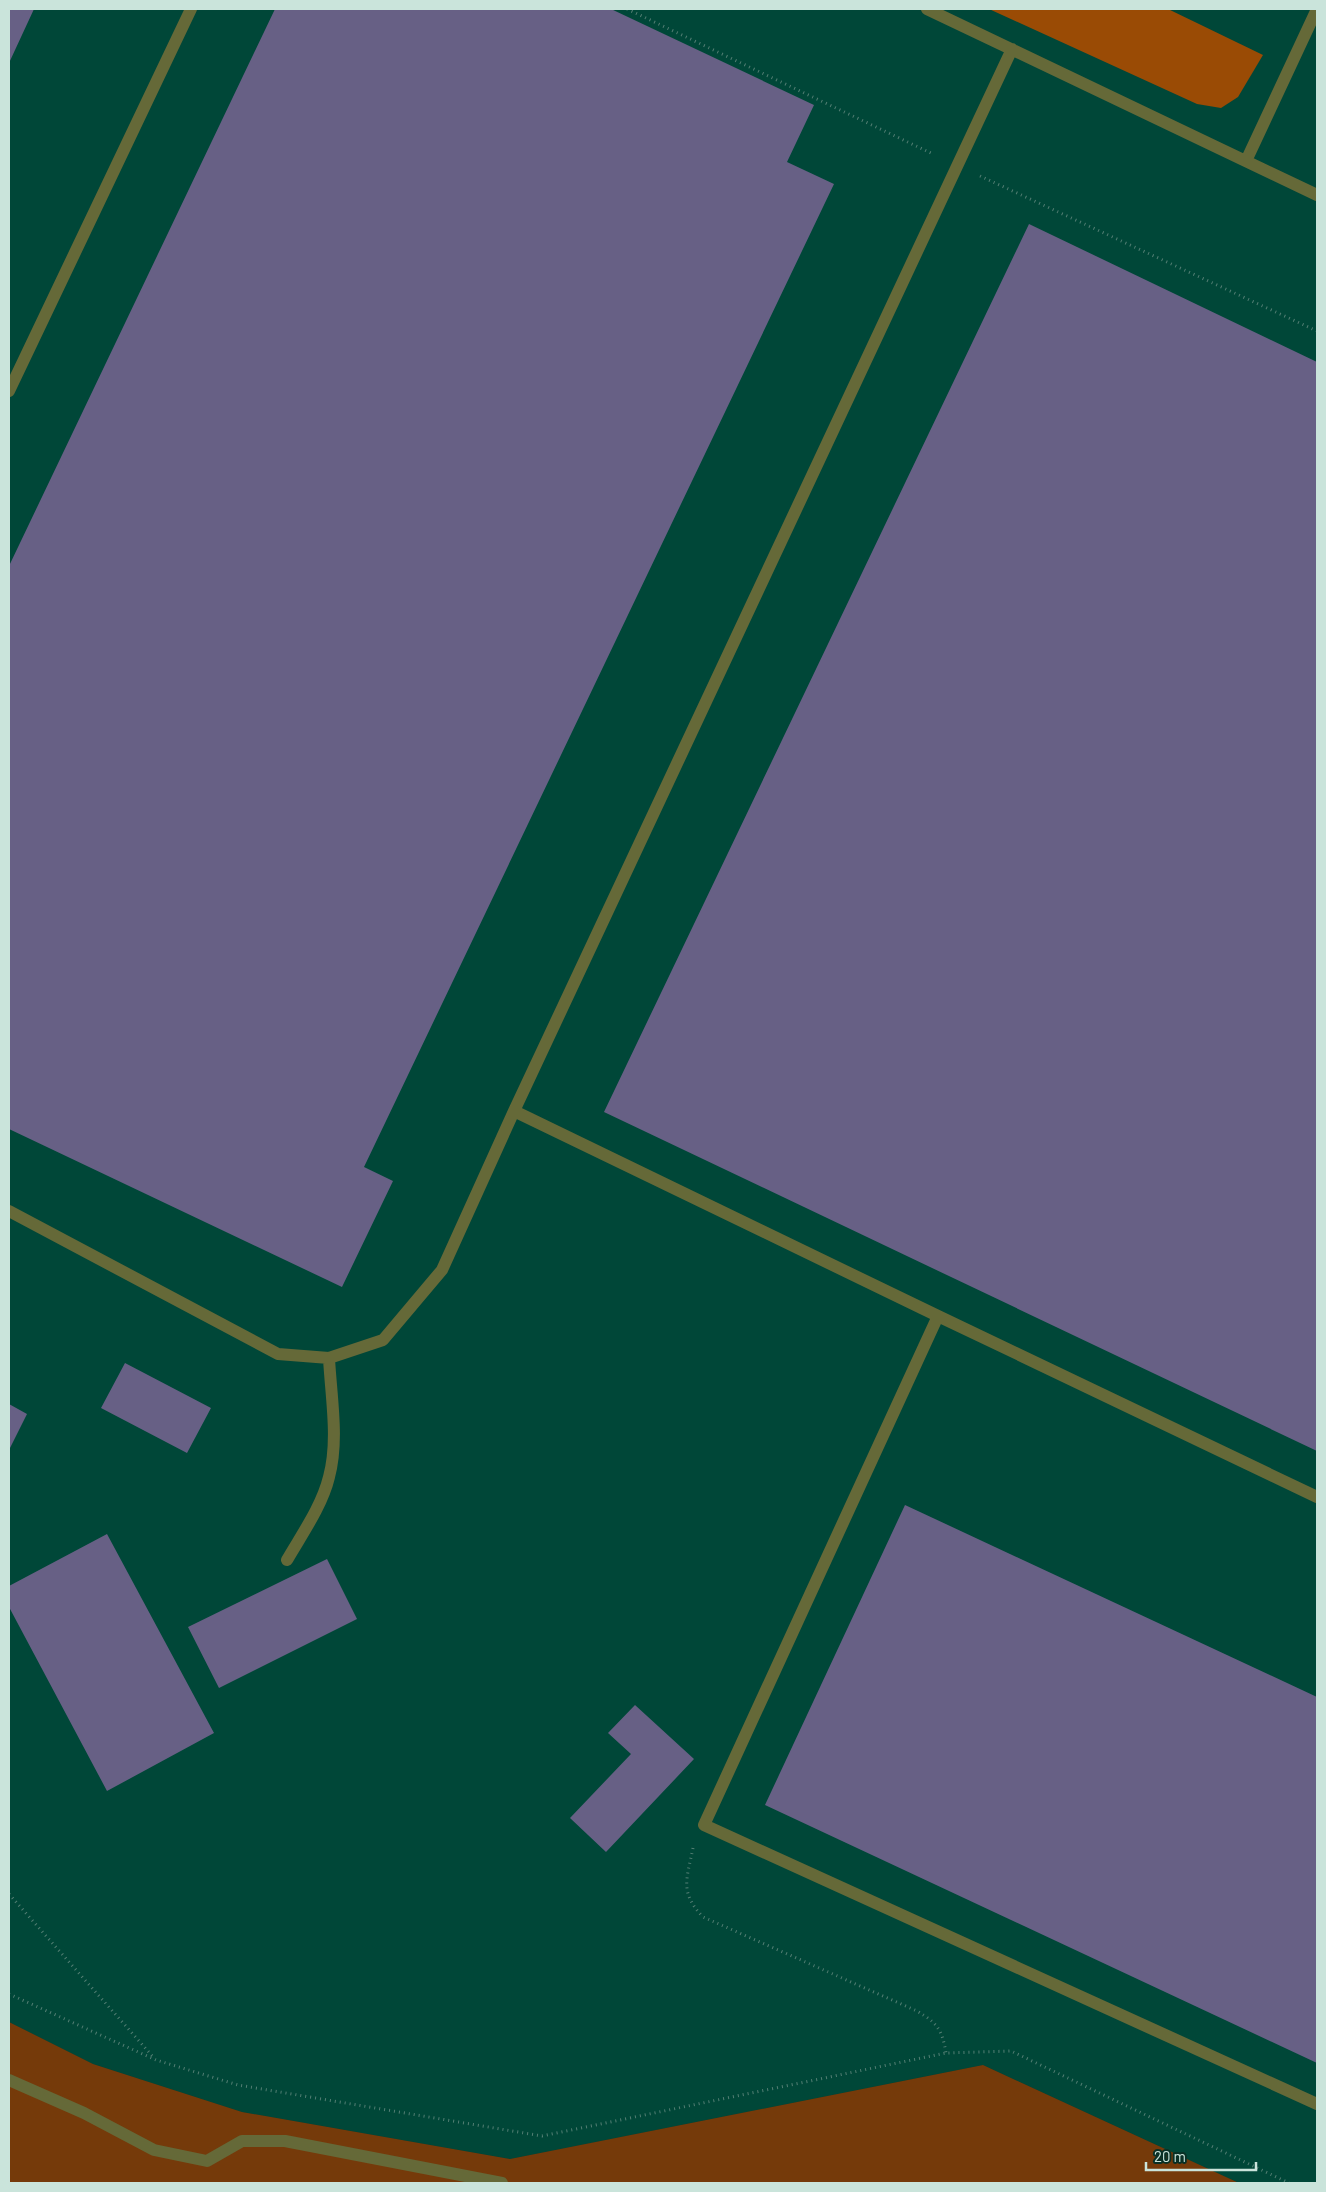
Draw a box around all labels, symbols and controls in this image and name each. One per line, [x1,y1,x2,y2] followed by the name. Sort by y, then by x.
[1146,2140,1256,2172] scale bar
[1154,2147,1186,2165] text: 20 m

